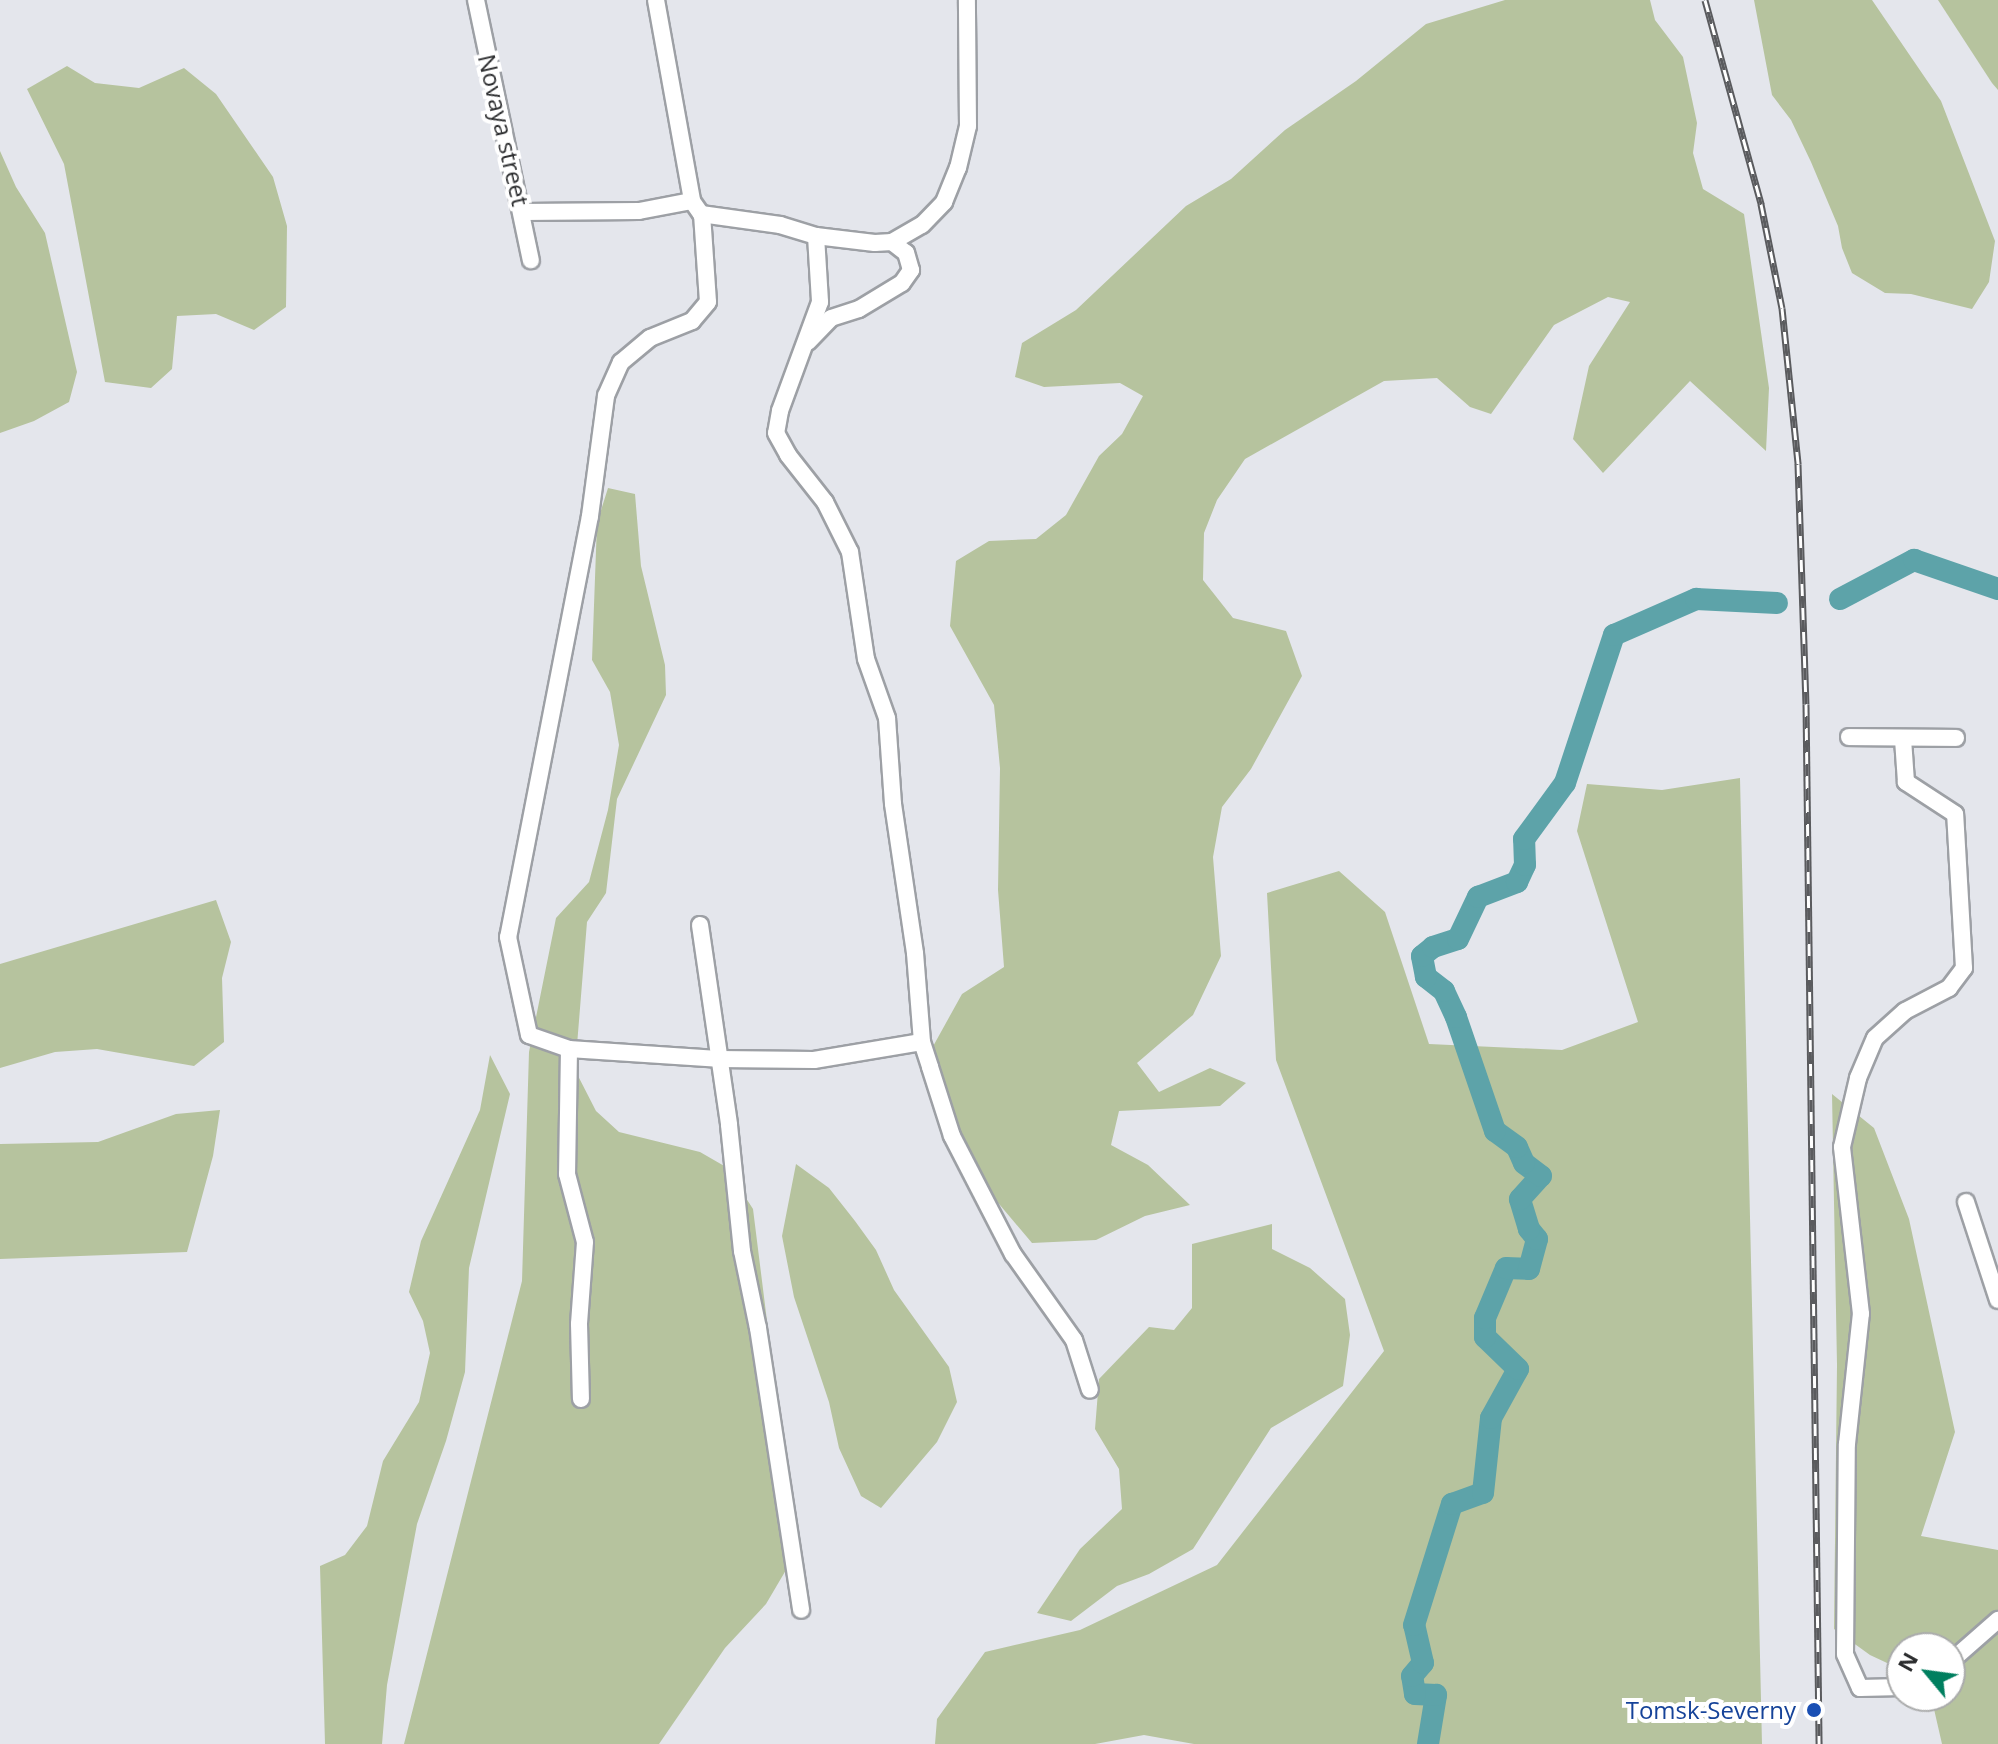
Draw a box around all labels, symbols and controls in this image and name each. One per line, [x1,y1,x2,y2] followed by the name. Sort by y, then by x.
[473,51,535,209] street label: Novaya street
[1886,1632,1966,1712] north arrow
[1889,1646,1924,1676] text: N
[1626,1696,1796,1724] place label: Tomsk-Severny
[1803,1699,1825,1721] marker: Tomsk-Severny

